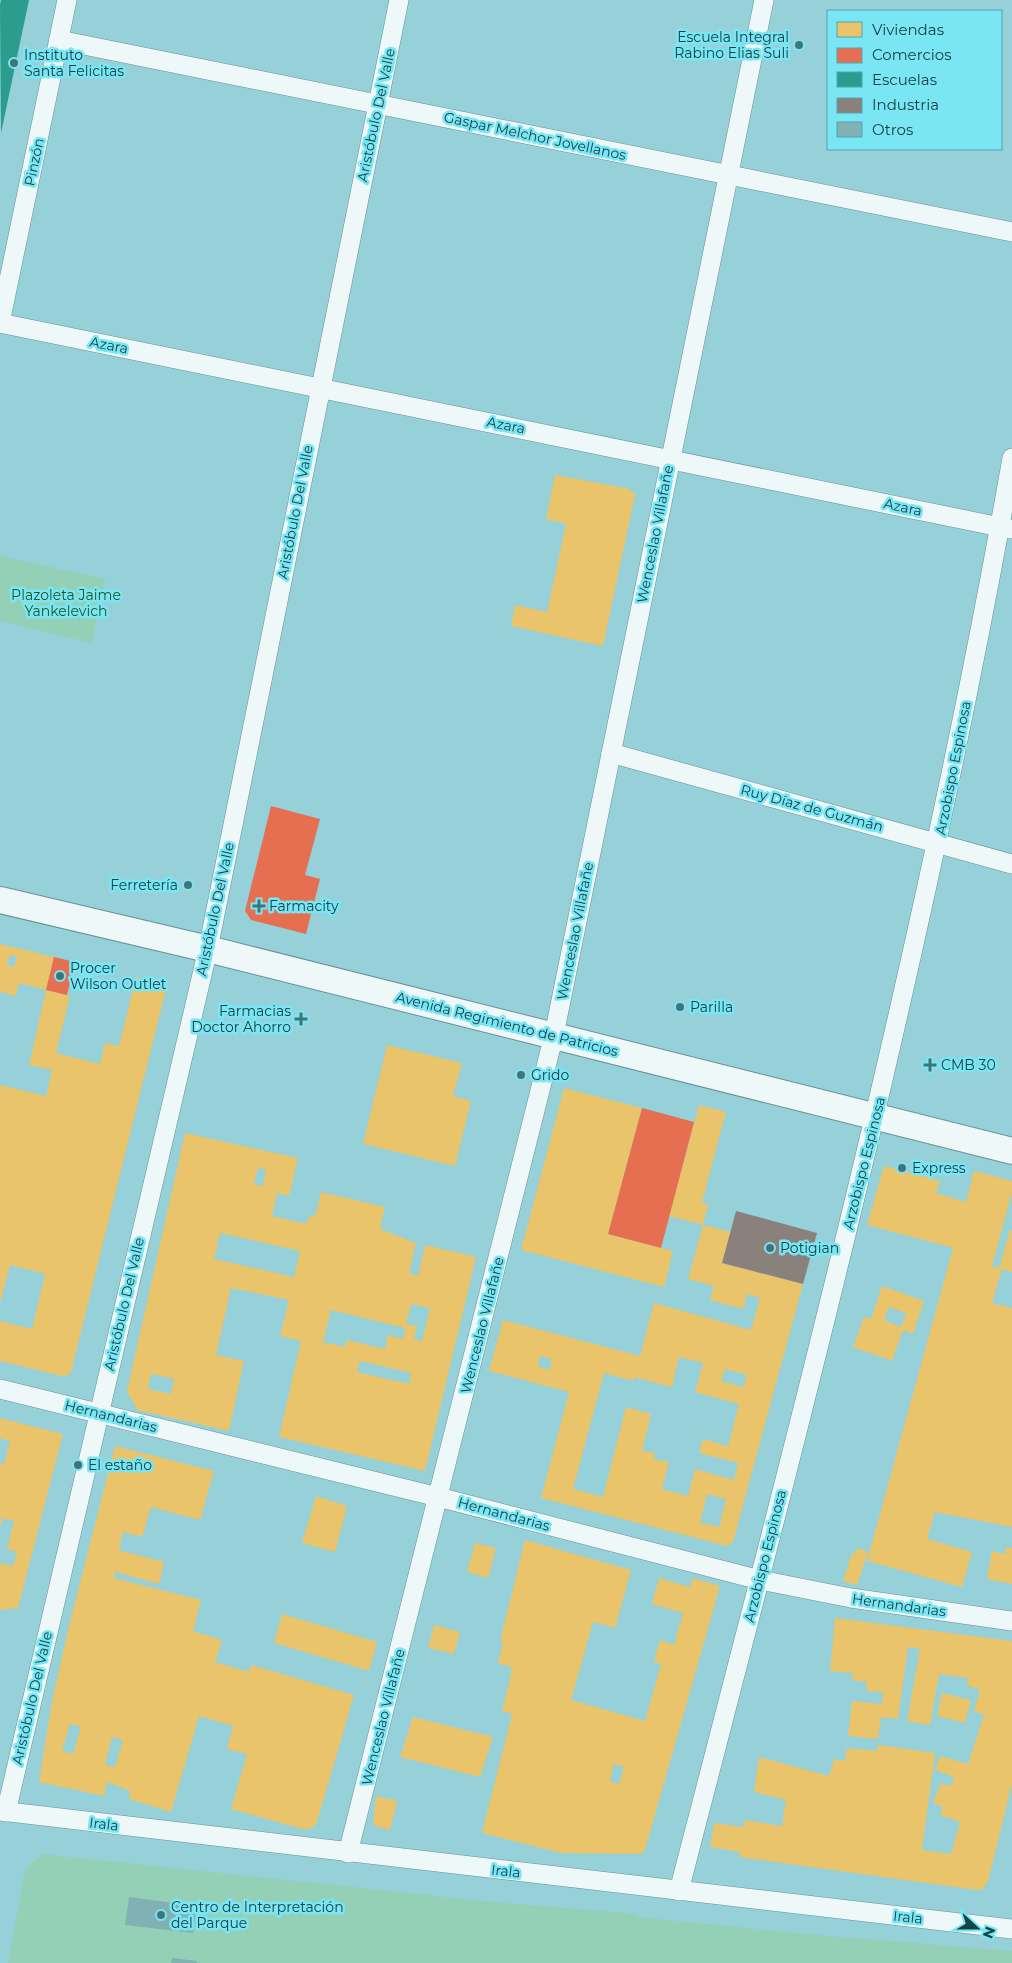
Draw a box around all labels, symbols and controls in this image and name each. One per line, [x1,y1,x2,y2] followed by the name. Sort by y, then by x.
[827,10,1002,150] legend
[872,20,944,39] text: Viviendas
[674,28,789,62] place label: Escuela Integral Rabino Elias Suli
[793,39,805,51] marker: Escuela Integral Rabino Elias Suli
[872,45,952,64] text: Comercios
[24,46,124,80] place label: Instituto Santa Felicitas
[353,47,399,183] street label: Aristóbulo Del Valle
[8,57,20,69] marker: Instituto Santa Felicitas
[872,70,937,89] text: Escuelas
[872,95,939,114] text: Industria
[442,108,628,164] street label: Gaspar Melchor Jovellanos
[872,120,913,139] text: Otros
[20,136,48,188] street label: Pinzón
[88,332,130,358] street label: Azara
[485,412,527,438] street label: Azara
[273,443,317,581] street label: Aristóbulo Del Valle
[633,464,677,604] street label: Wenceslao Villafañe
[882,494,924,520] street label: Azara
[11,586,121,620] park label: Plazoleta Jaime Yankelevich
[931,699,975,837] street label: Arzobispo Espinosa
[739,780,885,836] street label: Ruy Díaz de Guzmán
[192,841,238,977] street label: Aristóbulo Del Valle
[553,861,597,1001] street label: Wenceslao Villafañe
[110,876,178,894] place label: Ferretería
[182,879,194,891] marker: Ferretería
[269,897,339,915] place label: Farmacity
[253,900,265,912] marker: Farmacity
[70,959,167,993] place label: Procer Wilson Outlet
[54,970,66,982] marker: Procer Wilson Outlet
[394,988,620,1060] street label: Avenida Regimiento de Patricios
[690,998,733,1016] place label: Parilla
[674,1001,686,1013] marker: Parilla
[191,1002,291,1036] place label: Farmacias Doctor Ahorro
[295,1013,307,1025] marker: Farmacias Doctor Ahorro
[941,1056,996,1074] place label: CMB 30
[923,1058,937,1072] marker: CMB 30
[531,1066,570,1084] place label: Grido
[515,1069,527,1081] marker: Grido
[839,1095,889,1231] street label: Arzobispo Espinosa
[912,1159,966,1177] place label: Express
[896,1162,908,1174] marker: Express
[100,1236,148,1372] street label: Aristóbulo Del Valle
[780,1239,839,1257] place label: Potigian
[764,1242,776,1254] marker: Potigian
[456,1255,508,1395] street label: Wenceslao Villafañe
[63,1396,159,1436] street label: Hernandarias
[88,1456,152,1474] place label: El estaño
[72,1459,84,1471] marker: El estaño
[740,1488,790,1624] street label: Arzobispo Espinosa
[456,1493,552,1535] street label: Hernandarias
[851,1590,947,1621] street label: Hernandarias
[8,1630,56,1766] street label: Aristóbulo Del Valle
[357,1647,409,1787] street label: Wenceslao Villafañe
[88,1813,120,1835] street label: Irala
[490,1860,522,1882] street label: Irala
[171,1898,344,1932] place label: Centro de Interpretación del Parque
[952,1903,1002,1953] north arrow
[892,1907,924,1927] street label: Irala
[155,1909,167,1921] marker: Centro de Interpretación del Parque
[979,1924,1000,1941] text: N

